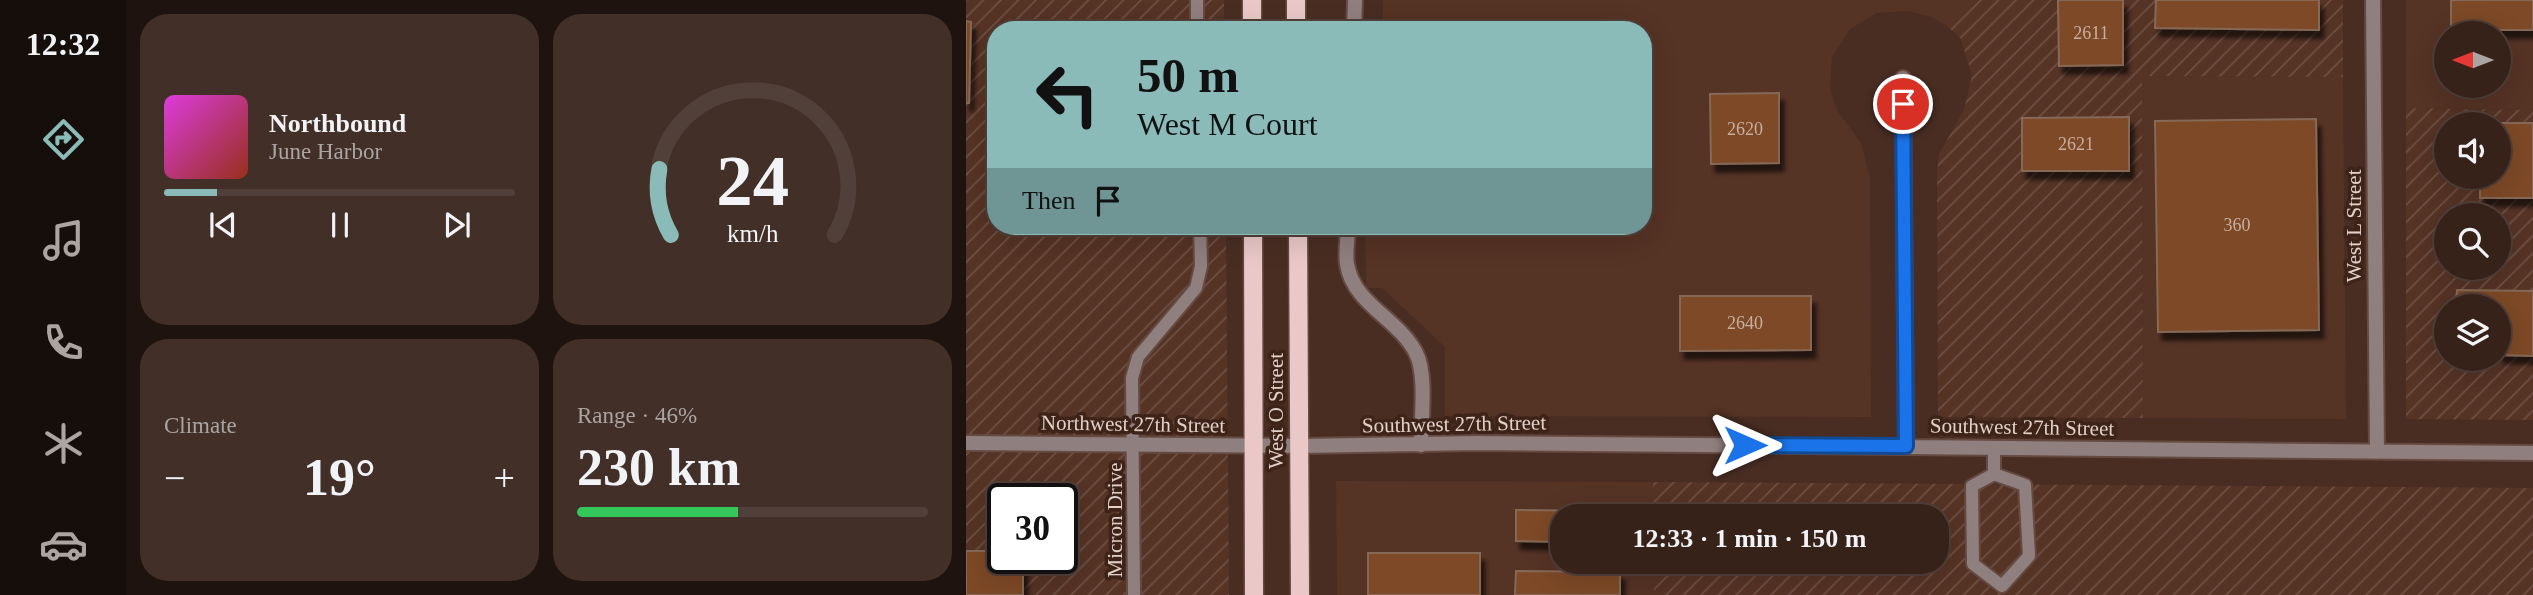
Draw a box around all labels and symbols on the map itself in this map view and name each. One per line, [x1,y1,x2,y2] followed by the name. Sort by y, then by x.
[2434,21,2511,98] north arrow
[2073,23,2109,43] house number: 2611
[1873,74,1933,134] pin
[1727,119,1763,139] house number: 2620
[2058,134,2094,154] house number: 2621
[2342,169,2366,283] street label: West L Street
[2224,215,2251,235] house number: 360
[1727,313,1763,333] house number: 2640
[1264,353,1288,469] street label: West O Street
[1708,408,1782,482] position arrow
[1041,410,1226,438] street label: Northwest 27th Street
[1362,410,1547,438] street label: Southwest 27th Street
[1930,413,2115,441] street label: Southwest 27th Street
[1103,463,1127,577] street label: Micron Drive
[987,483,1078,574] speed limit sign: 30

